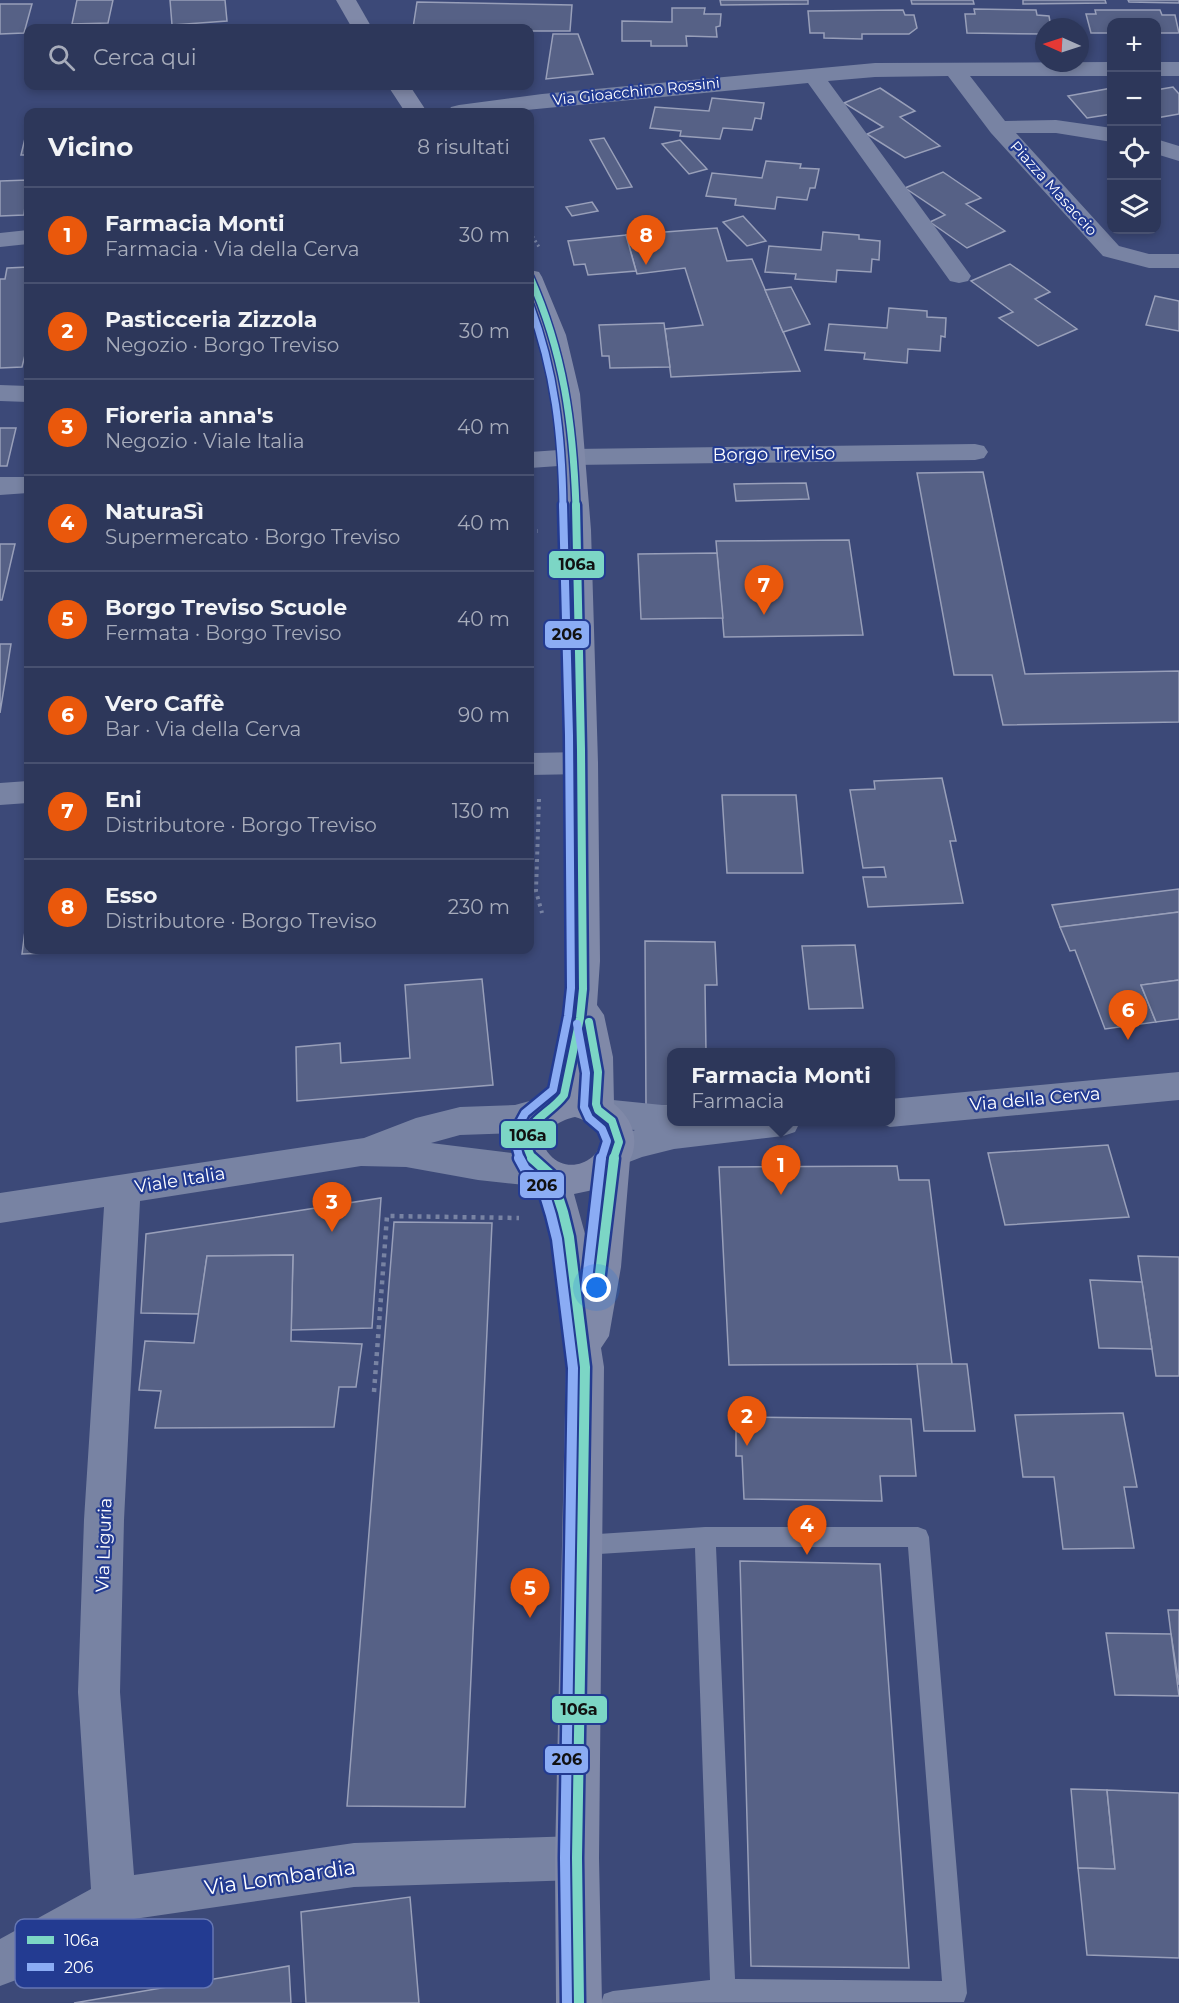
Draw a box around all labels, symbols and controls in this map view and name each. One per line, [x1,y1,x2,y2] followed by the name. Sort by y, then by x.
[1035,18,1089,72] north arrow
[1107,18,1161,234] map controls
[1107,18,1161,72] button: +
[24,24,534,90] search box
[45,41,78,74] icon: search
[93,44,197,71] text: Cerca qui
[1107,72,1161,126] button: −
[551,73,721,109] street label: Via Gioacchino Rossini
[1107,126,1161,180] button: locate
[48,131,133,163] text: Vicino
[417,135,510,159] text: 8 risultati
[1006,137,1102,239] street label: Piazza Masaccio
[1107,180,1161,234] button: layers
[105,210,285,237] text: Farmacia Monti
[626,216,666,265] pin: 8
[64,223,71,247] text: 1
[459,223,510,247] text: 30 m
[105,237,360,261] text: Farmacia · Via della Cerva
[105,306,317,333] text: Pasticceria Zizzola
[62,319,73,343] text: 2
[459,319,510,343] text: 30 m
[105,333,339,357] text: Negozio · Borgo Treviso
[105,402,273,429] text: Fioreria anna's
[62,415,73,439] text: 3
[457,415,510,439] text: 40 m
[105,429,305,453] text: Negozio · Viale Italia
[713,442,835,466] street label: Borgo Treviso
[105,498,204,525] text: NaturaSì
[61,511,74,535] text: 4
[457,511,510,535] text: 40 m
[105,525,400,549] text: Supermercato · Borgo Treviso
[548,550,605,579] line badge: 106a
[558,555,596,574] text: 106a
[744,566,783,615] pin: 7
[105,594,347,621] text: Borgo Treviso Scuole
[62,607,73,631] text: 5
[457,607,510,631] text: 40 m
[544,620,590,649] line badge: 206
[105,621,342,645] text: Fermata · Borgo Treviso
[552,625,582,644] text: 206
[105,690,224,717] text: Vero Caffè
[61,703,74,727] text: 6
[458,703,510,727] text: 90 m
[105,717,301,741] text: Bar · Via della Cerva
[105,786,142,813] text: Eni
[61,799,74,823] text: 7
[452,799,510,823] text: 130 m
[105,813,377,837] text: Distributore · Borgo Treviso
[105,882,157,909] text: Esso
[61,895,74,919] text: 8
[448,895,510,919] text: 230 m
[105,909,377,933] text: Distributore · Borgo Treviso
[1108,990,1148,1040] pin: 6
[667,1048,895,1126] popup
[691,1062,871,1089] text: Farmacia Monti
[969,1082,1101,1116] street label: Via della Cerva
[691,1089,784,1113] text: Farmacia
[500,1120,557,1149] line badge: 106a
[509,1126,547,1145] text: 106a
[762,1146,800,1195] pin: 1
[133,1162,227,1198] street label: Viale Italia
[519,1171,565,1199] line badge: 206
[527,1176,557,1195] text: 206
[312,1182,352,1232] pin: 3
[582,1273,611,1302] your location
[728,1396,766,1446] pin: 2
[91,1497,117,1593] street label: Via Liguria
[788,1506,826,1555] pin: 4
[510,1568,550,1618] pin: 5
[551,1695,608,1724] line badge: 106a
[560,1700,598,1719] text: 106a
[544,1745,589,1774] line badge: 206
[552,1750,582,1769] text: 206
[203,1854,357,1900] street label: Via Lombardia
[15,1919,213,1988] legend
[64,1931,100,1950] text: 106a
[64,1958,94,1977] text: 206

